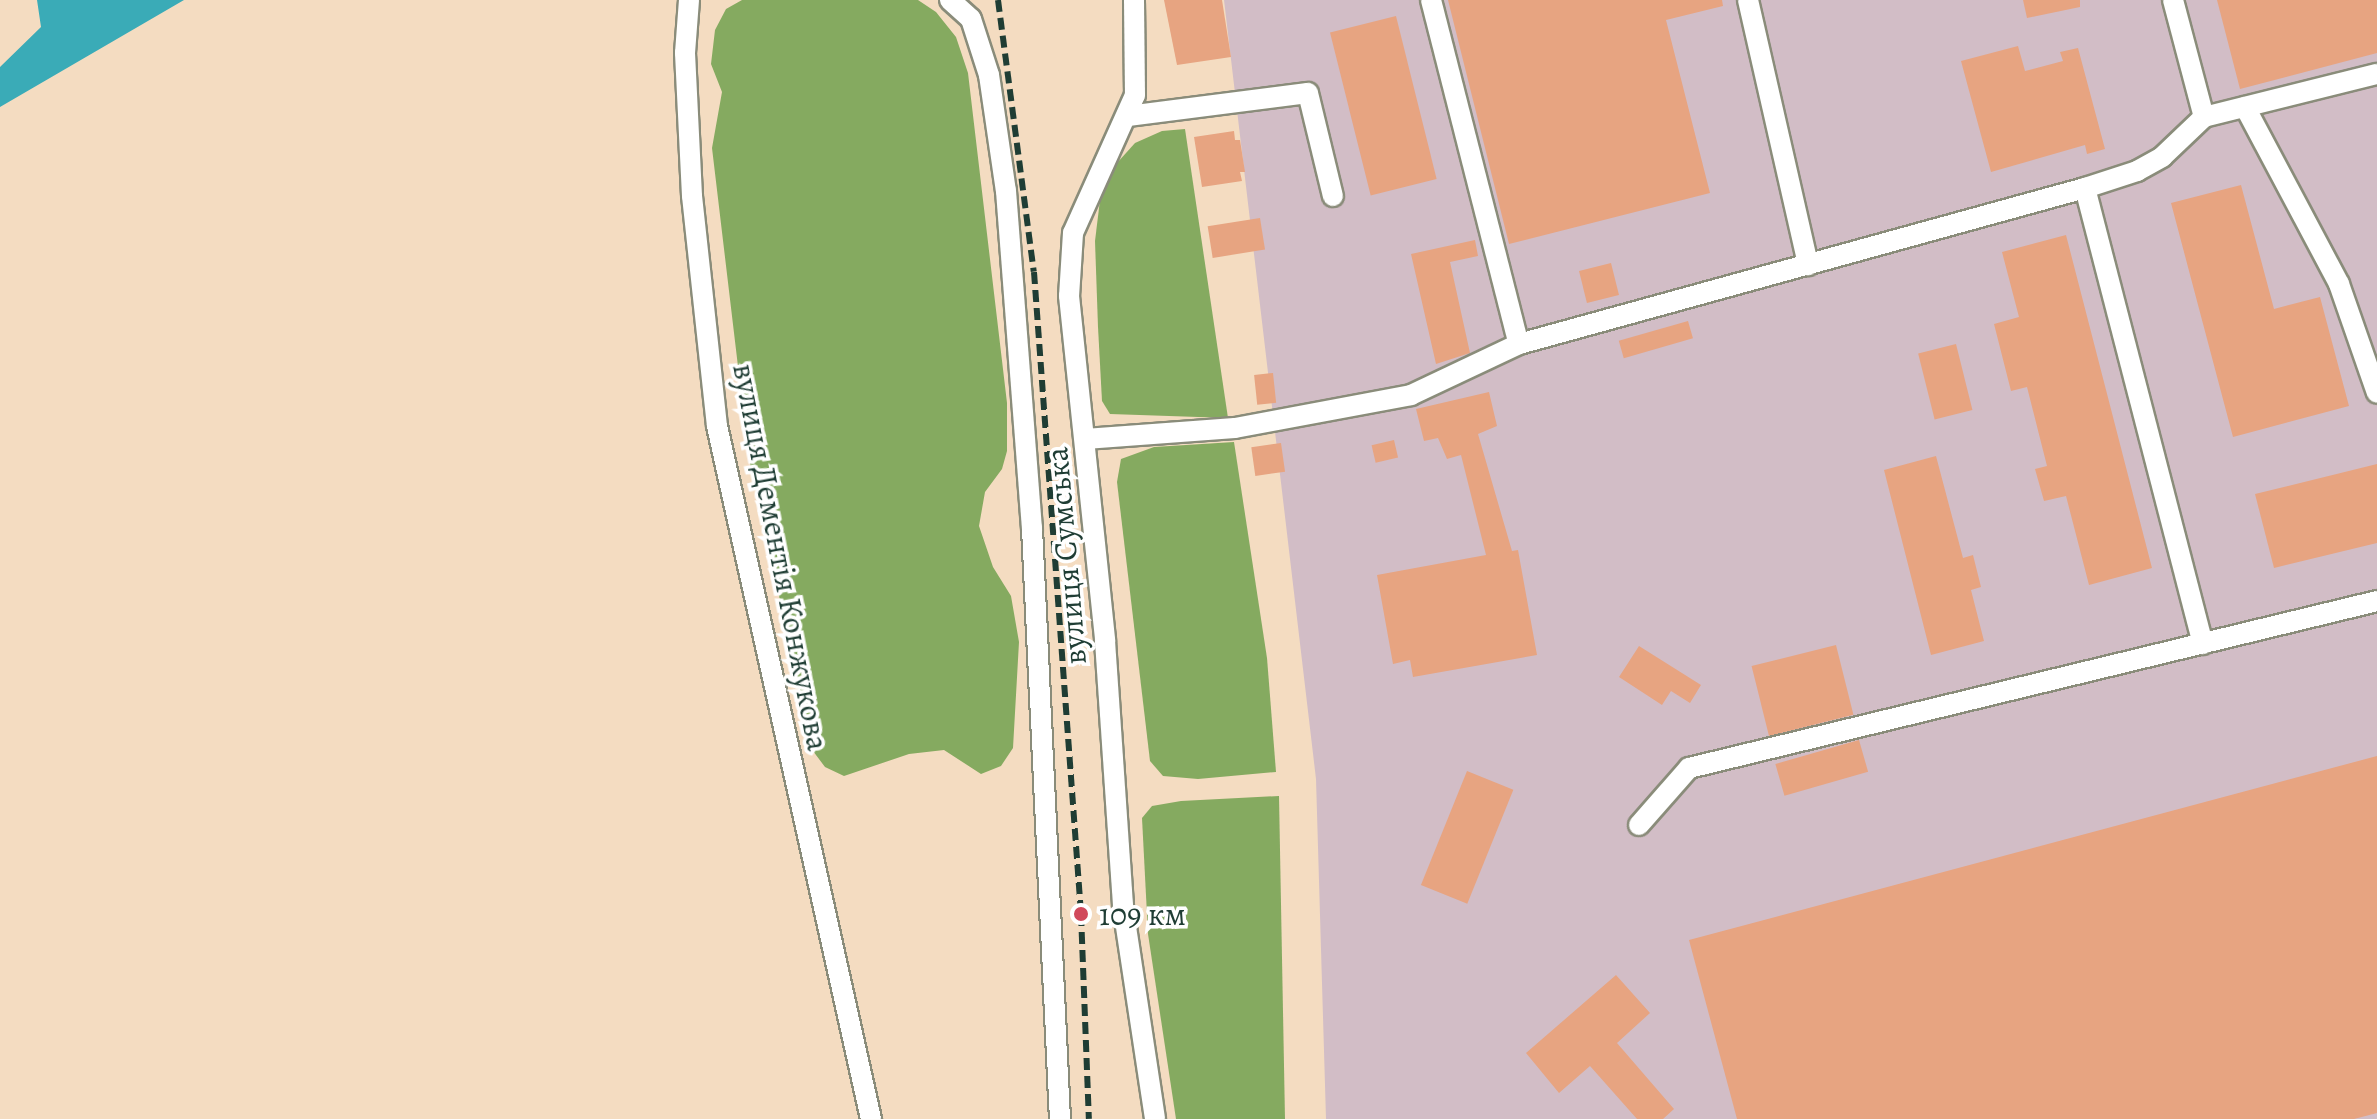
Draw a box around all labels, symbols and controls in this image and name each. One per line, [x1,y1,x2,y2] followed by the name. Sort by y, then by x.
[725,360,837,754] street label: вулиця Дементія Конжукова
[1037,446,1095,666] street label: вулиця Сумська
[1099,895,1186,933] place label: 109 км
[1070,903,1092,925] marker: 109 км

